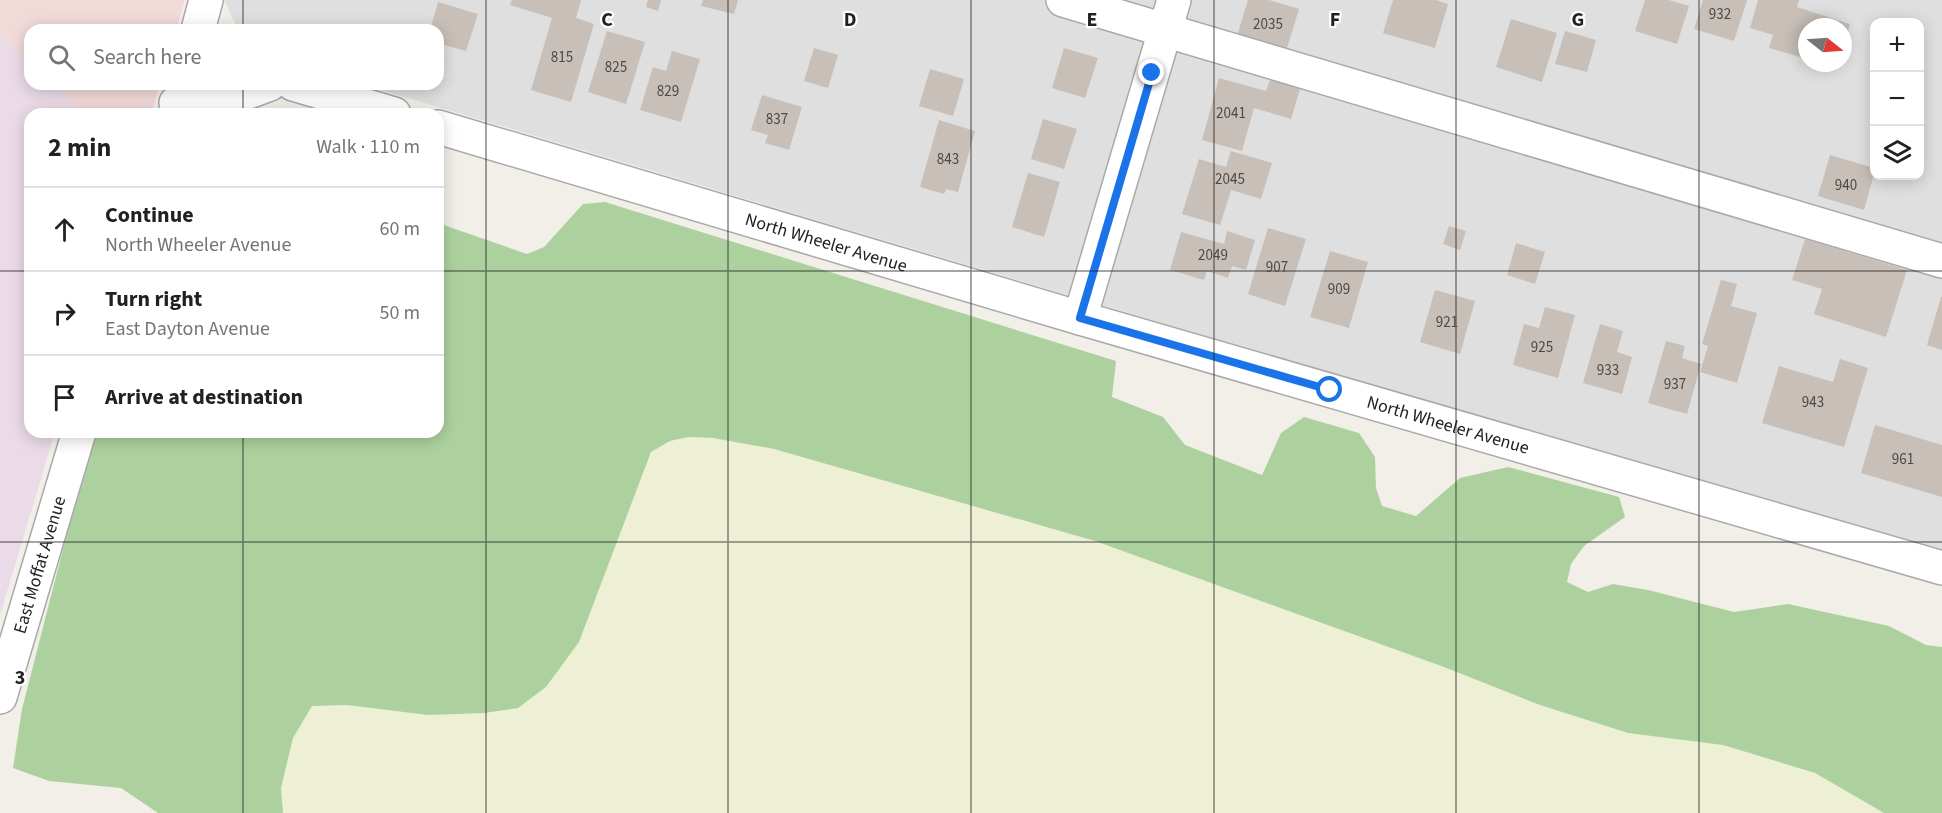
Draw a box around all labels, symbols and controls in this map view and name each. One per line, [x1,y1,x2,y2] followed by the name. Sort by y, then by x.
[1709,4,1731,25] house number: 932
[601,6,613,34] text: C
[844,6,856,34] text: D
[1087,6,1097,34] text: E
[1330,6,1340,34] text: F
[1572,6,1584,34] text: G
[1253,14,1283,35] house number: 2035
[1798,18,1852,72] north arrow
[1870,18,1924,180] map controls
[1870,18,1924,72] button: +
[24,24,444,90] search box
[45,41,78,74] icon: search
[93,41,201,73] text: Search here
[551,47,573,68] house number: 815
[605,57,627,78] house number: 825
[1138,59,1164,85] route end
[1870,72,1924,126] button: −
[657,81,679,102] house number: 829
[1216,103,1246,124] house number: 2041
[766,109,788,130] house number: 837
[1870,126,1924,180] button: layers
[48,129,111,166] text: 2 min
[316,133,420,161] text: Walk · 110 m
[937,149,959,170] house number: 843
[1215,169,1245,190] house number: 2045
[1835,175,1857,196] house number: 940
[105,199,194,231] text: Continue
[742,207,910,278] street label: North Wheeler Avenue
[48,213,81,246] icon: ahead
[380,215,420,243] text: 60 m
[105,231,291,259] text: North Wheeler Avenue
[1198,245,1228,266] house number: 2049
[1266,257,1288,278] house number: 907
[1328,279,1350,300] house number: 909
[105,283,202,315] text: Turn right
[48,297,81,330] icon: right
[380,299,420,327] text: 50 m
[1436,312,1458,333] house number: 921
[105,315,270,343] text: East Dayton Avenue
[1531,337,1553,358] house number: 925
[1597,360,1619,381] house number: 933
[1664,374,1686,395] house number: 937
[1316,376,1342,402] route start
[48,381,81,414] icon: arrive
[105,381,303,413] text: Arrive at destination
[1364,389,1532,460] street label: North Wheeler Avenue
[1802,392,1824,413] house number: 943
[1892,449,1914,470] house number: 961
[7,493,72,637] street label: East Moffat Avenue
[15,664,25,692] text: 3

